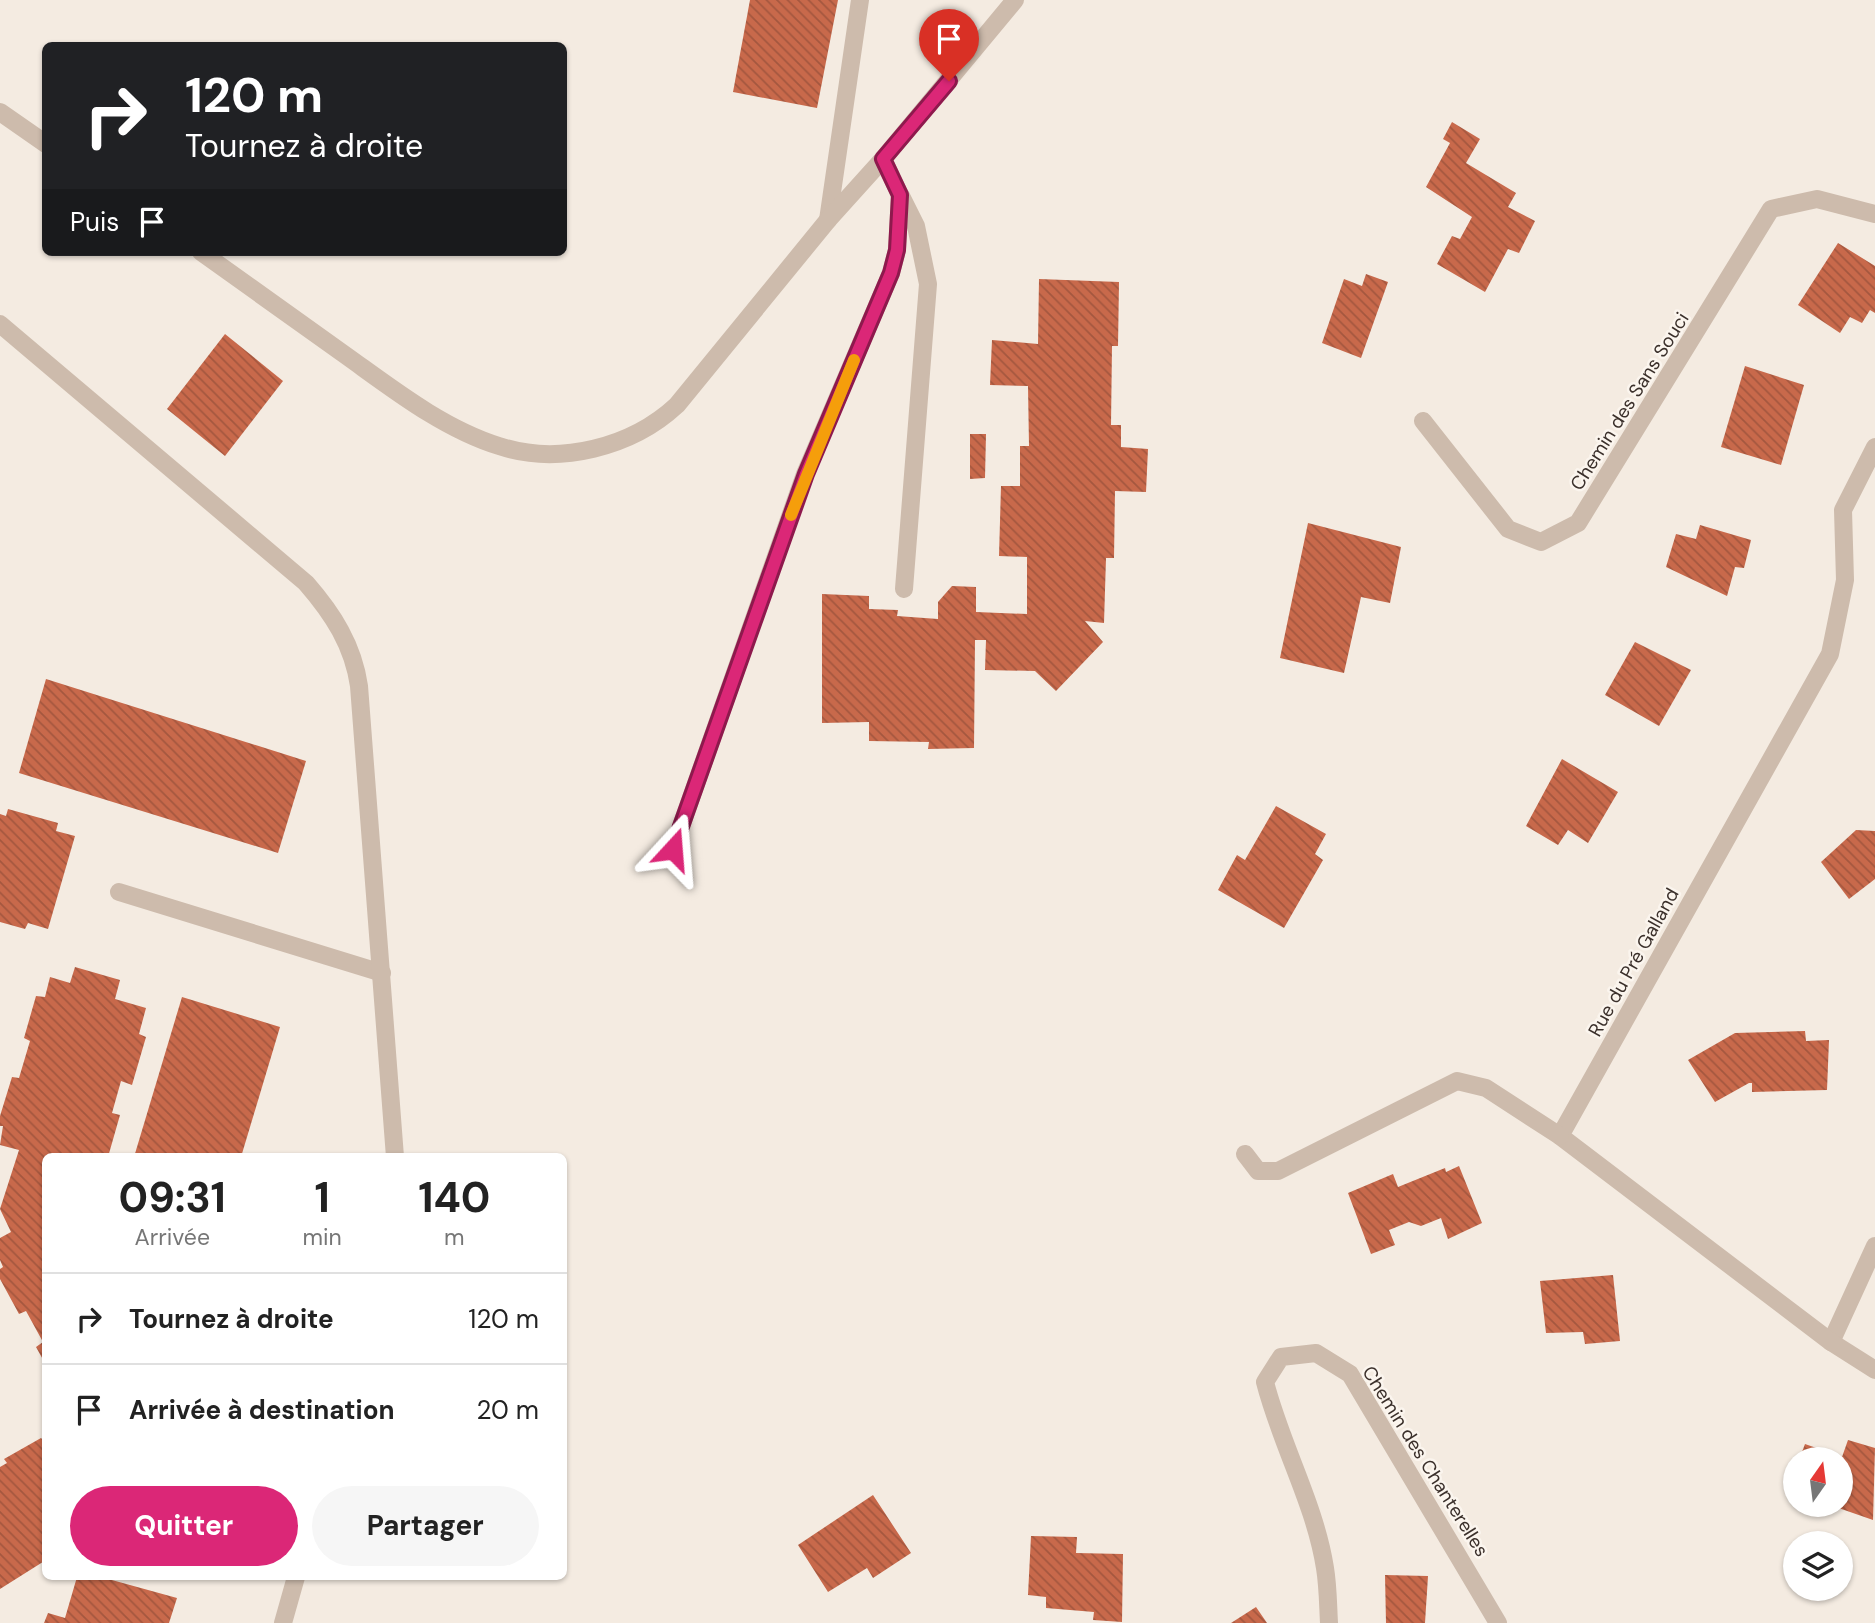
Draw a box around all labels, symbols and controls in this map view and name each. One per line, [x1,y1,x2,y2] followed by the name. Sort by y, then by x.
[919,9,979,81] pin
[930,20,968,58] icon: arrive
[185,63,323,127] text: 120 m
[70,70,161,161] icon: right
[185,125,423,167] text: Tournez à droite
[133,203,171,241] icon: arrive
[70,205,119,239] text: Puis
[1564,307,1694,495] street label: Chemin des Sans Souci
[636,812,710,886] position arrow
[1582,884,1685,1041] street label: Rue du Pré Galland
[119,1170,226,1225] text: 09:31
[314,1170,330,1225] text: 1
[418,1170,490,1225] text: 140
[134,1222,210,1252] text: Arrivée
[302,1222,342,1252] text: min
[444,1222,465,1252] text: m
[70,1300,108,1338] icon: right
[129,1302,334,1336] text: Tournez à droite
[468,1302,539,1336] text: 120 m
[1357,1361,1495,1561] street label: Chemin des Chanterelles
[70,1391,108,1429] icon: arrive
[129,1393,395,1427] text: Arrivée à destination
[476,1393,539,1427] text: 20 m
[1783,1447,1853,1517] north arrow
[1783,1447,1853,1601] map controls
[70,1486,298,1566] button: Quitter
[312,1486,539,1566] button: Partager
[1783,1531,1853,1601] button: layers

